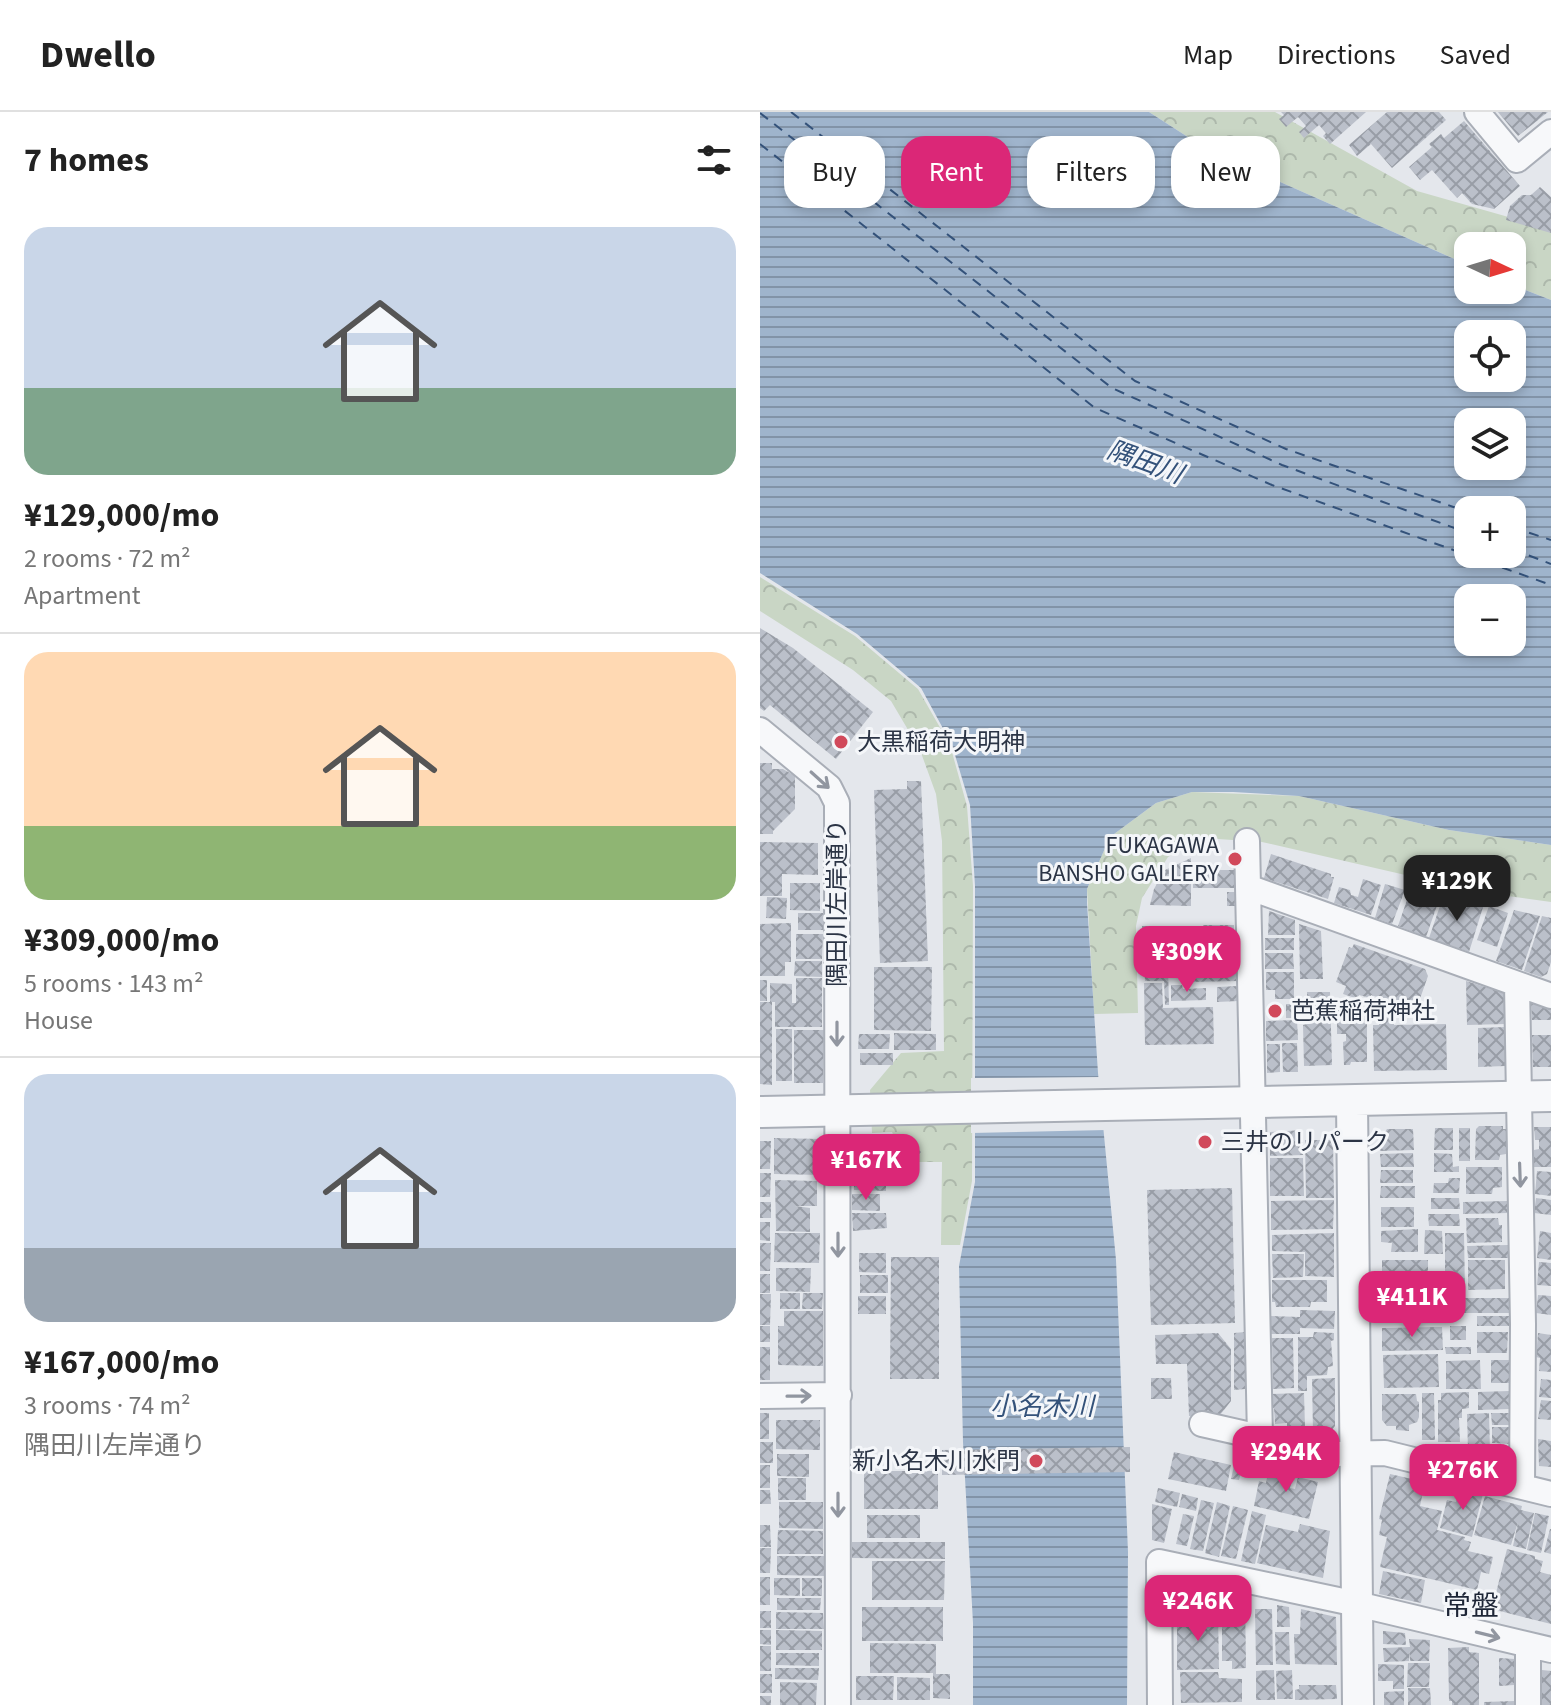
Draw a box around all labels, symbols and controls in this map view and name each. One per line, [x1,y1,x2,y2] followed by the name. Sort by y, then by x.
[40,28,156,82] text: Dwello
[1183,35,1233,75] text: Map
[1277,35,1396,75] text: Directions
[1440,35,1511,75] text: Saved
[24,136,149,185] text: 7 homes
[784,136,885,208] chip: Buy
[901,136,1011,208] chip: Rent
[1027,136,1155,208] chip: Filters
[1171,136,1280,208] chip: New
[692,138,736,182] icon: filters
[1454,232,1526,304] north arrow
[1454,232,1526,656] map controls
[308,279,452,423] icon: home
[1454,320,1526,392] button: locate
[1454,408,1526,480] button: layers
[1102,431,1191,494] water label: 隅田川
[24,491,219,540] text: ¥129,000/mo
[1454,496,1526,568] button: +
[24,540,191,577] text: 2 rooms · 72 m²
[24,577,141,614] text: Apartment
[1454,584,1526,656] button: −
[308,704,452,848] icon: home
[857,725,1025,760] place label: 大黒稲荷大明神
[832,733,850,751] marker: 大黒稲荷大明神
[809,771,829,789] one-way arrow
[820,819,855,987] street label: 隅田川左岸通り
[1038,828,1220,891] place label: FUKAGAWA BANSHO GALLERY
[1226,850,1244,868] marker: FUKAGAWA BANSHO GALLERY
[1401,855,1513,923] pin: ¥129K
[1422,862,1492,899] text: ¥129K
[24,916,219,965] text: ¥309,000/mo
[1131,926,1243,994] pin: ¥309K
[1152,933,1222,970] text: ¥309K
[24,965,203,1002] text: 5 rooms · 143 m²
[1291,994,1435,1029] place label: 芭蕉稲荷神社
[24,1002,93,1039] text: House
[1266,1002,1284,1020] marker: 芭蕉稲荷神社
[829,1020,845,1047] one-way arrow
[1221,1125,1389,1160] place label: 三井のリパーク
[308,1126,452,1270] icon: home
[1196,1133,1214,1151] marker: 三井のリパーク
[810,1134,922,1202] pin: ¥167K
[831,1141,901,1178] text: ¥167K
[1512,1161,1527,1188] one-way arrow
[830,1231,846,1258] one-way arrow
[1356,1271,1468,1339] pin: ¥411K
[1377,1278,1447,1315] text: ¥411K
[24,1338,219,1387] text: ¥167,000/mo
[24,1387,191,1424] text: 3 rooms · 74 m²
[785,1388,812,1404] one-way arrow
[990,1388,1097,1425] water label: 小名木川
[1230,1426,1342,1494] pin: ¥294K
[24,1427,206,1464] text: 隅田川左岸通り
[1251,1433,1321,1470] text: ¥294K
[852,1444,1020,1479] place label: 新小名木川水門
[1407,1444,1519,1512] pin: ¥276K
[1428,1451,1498,1488] text: ¥276K
[1027,1452,1045,1470] marker: 新小名木川水門
[830,1491,846,1518] one-way arrow
[1142,1575,1254,1643] pin: ¥246K
[1163,1582,1233,1619] text: ¥246K
[1443,1586,1499,1626] district label: 常盤
[1474,1628,1500,1643] one-way arrow

